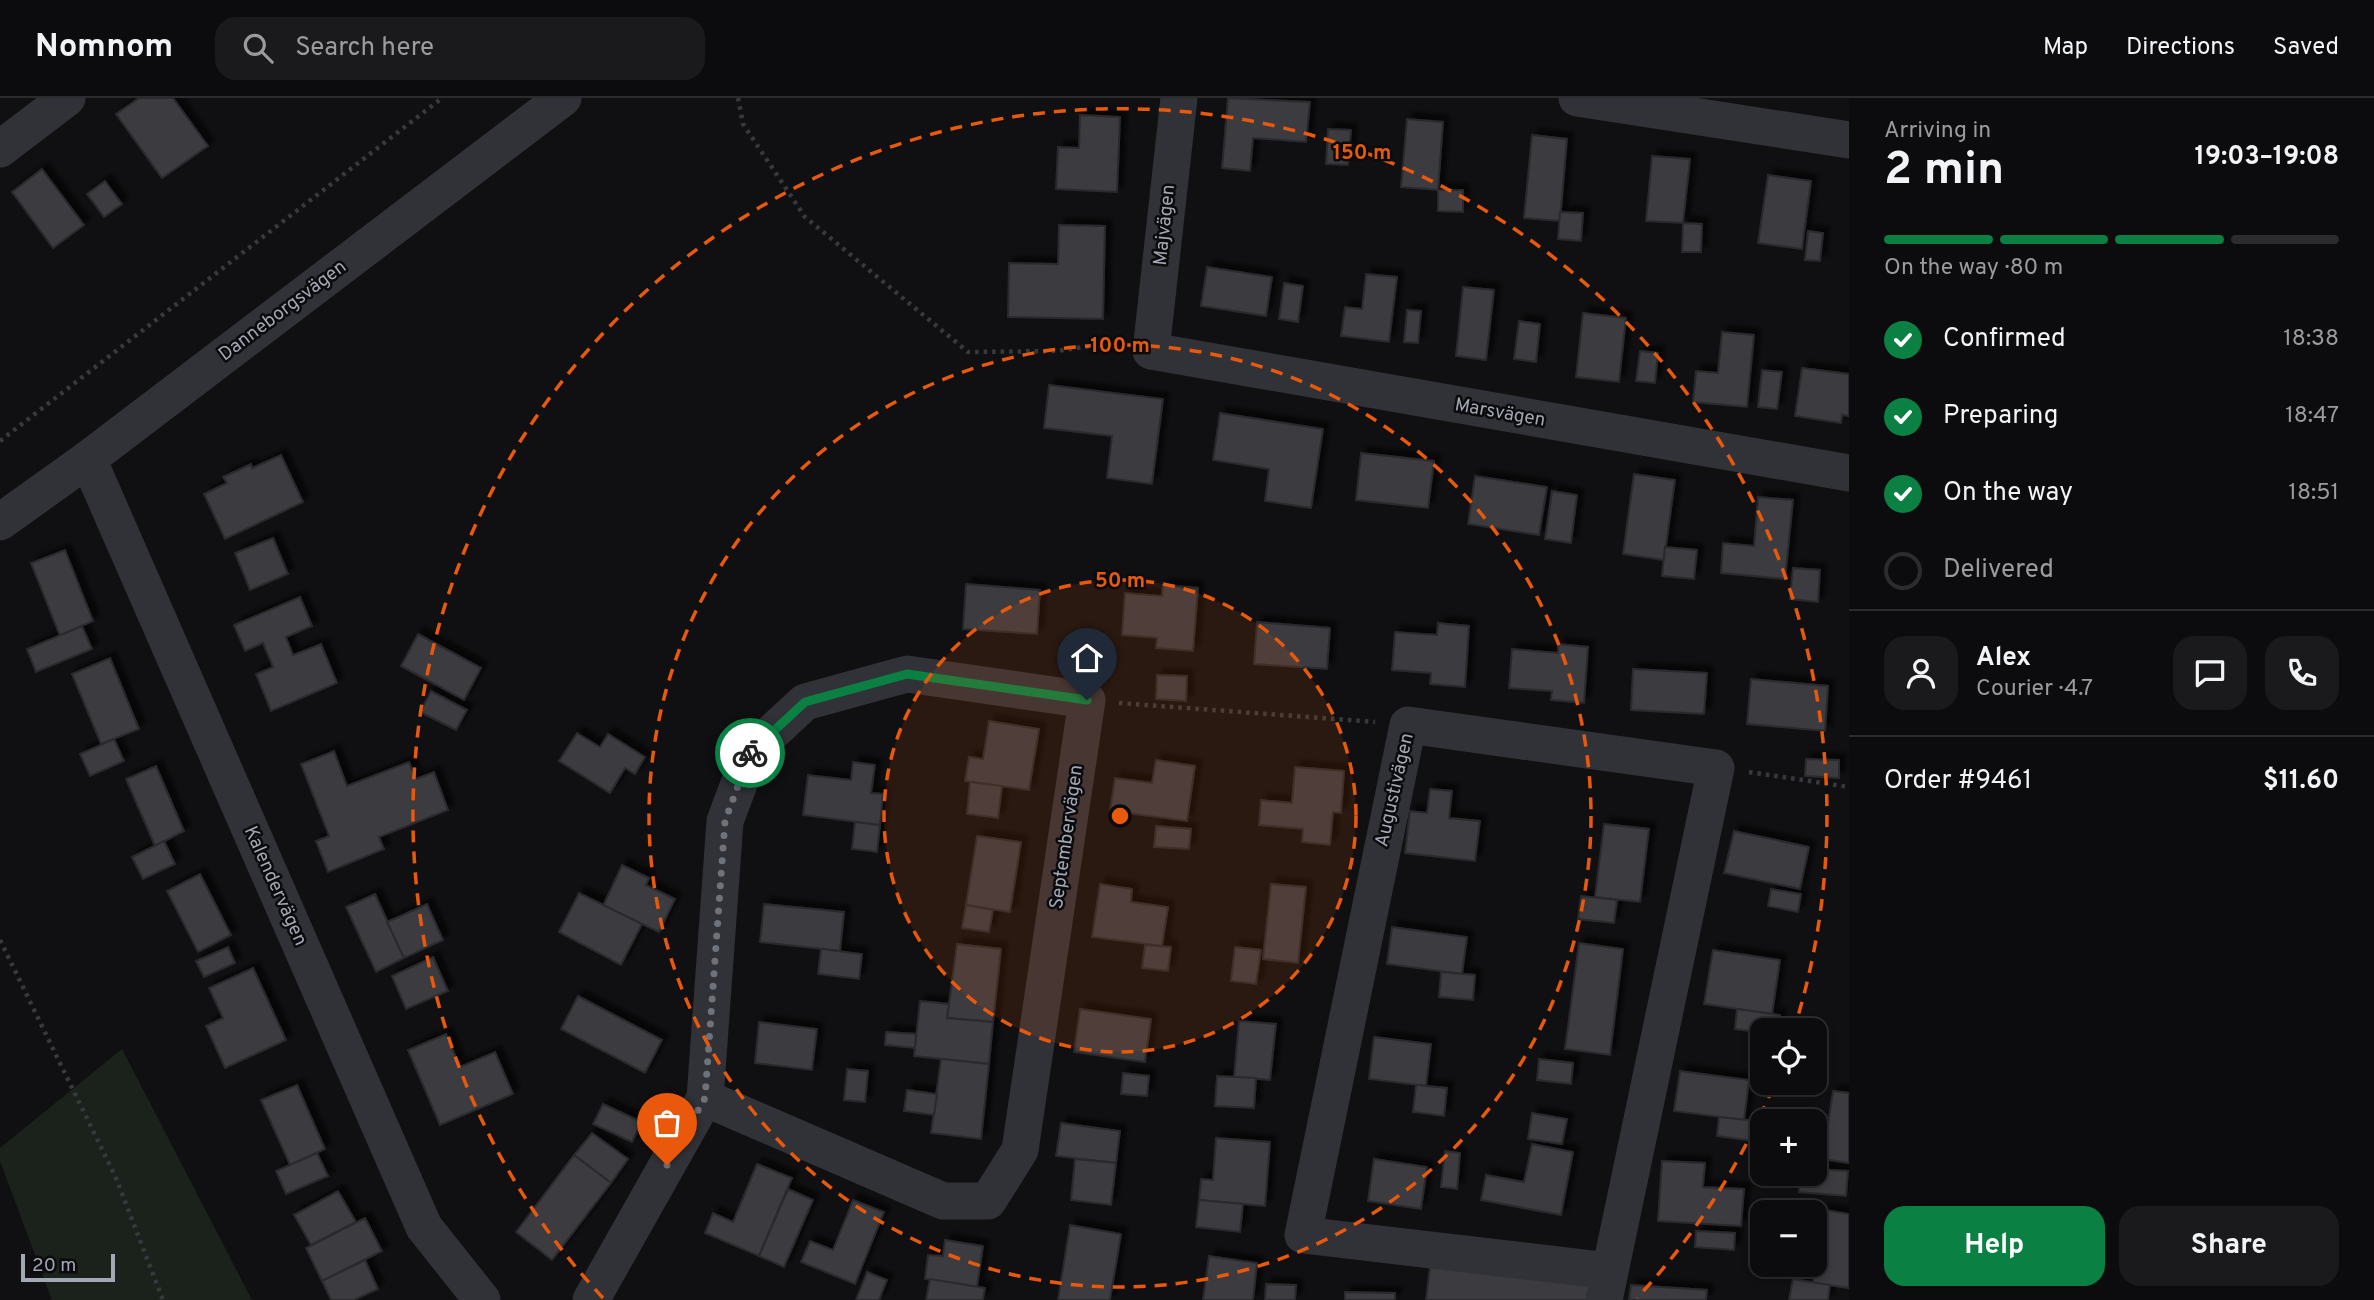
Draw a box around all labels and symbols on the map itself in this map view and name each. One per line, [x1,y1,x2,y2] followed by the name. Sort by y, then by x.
[1333,140,1391,167] text: 150 m
[1149,183,1181,267] street label: Majvägen
[214,255,352,367] street label: Danneborgsvägen
[1090,333,1150,360] text: 100 m
[1453,393,1547,433] street label: Marsvägen
[1095,568,1145,595] text: 50 m
[1057,628,1117,700] pin
[715,718,785,788] courier
[1370,731,1420,849] street label: Augustivägen
[1045,763,1089,911] street label: Septembervägen
[1108,804,1132,828] centre of rings
[238,823,312,949] street label: Kalendervägen
[637,1093,697,1165] pin
[21,1251,116,1283] scale bar

